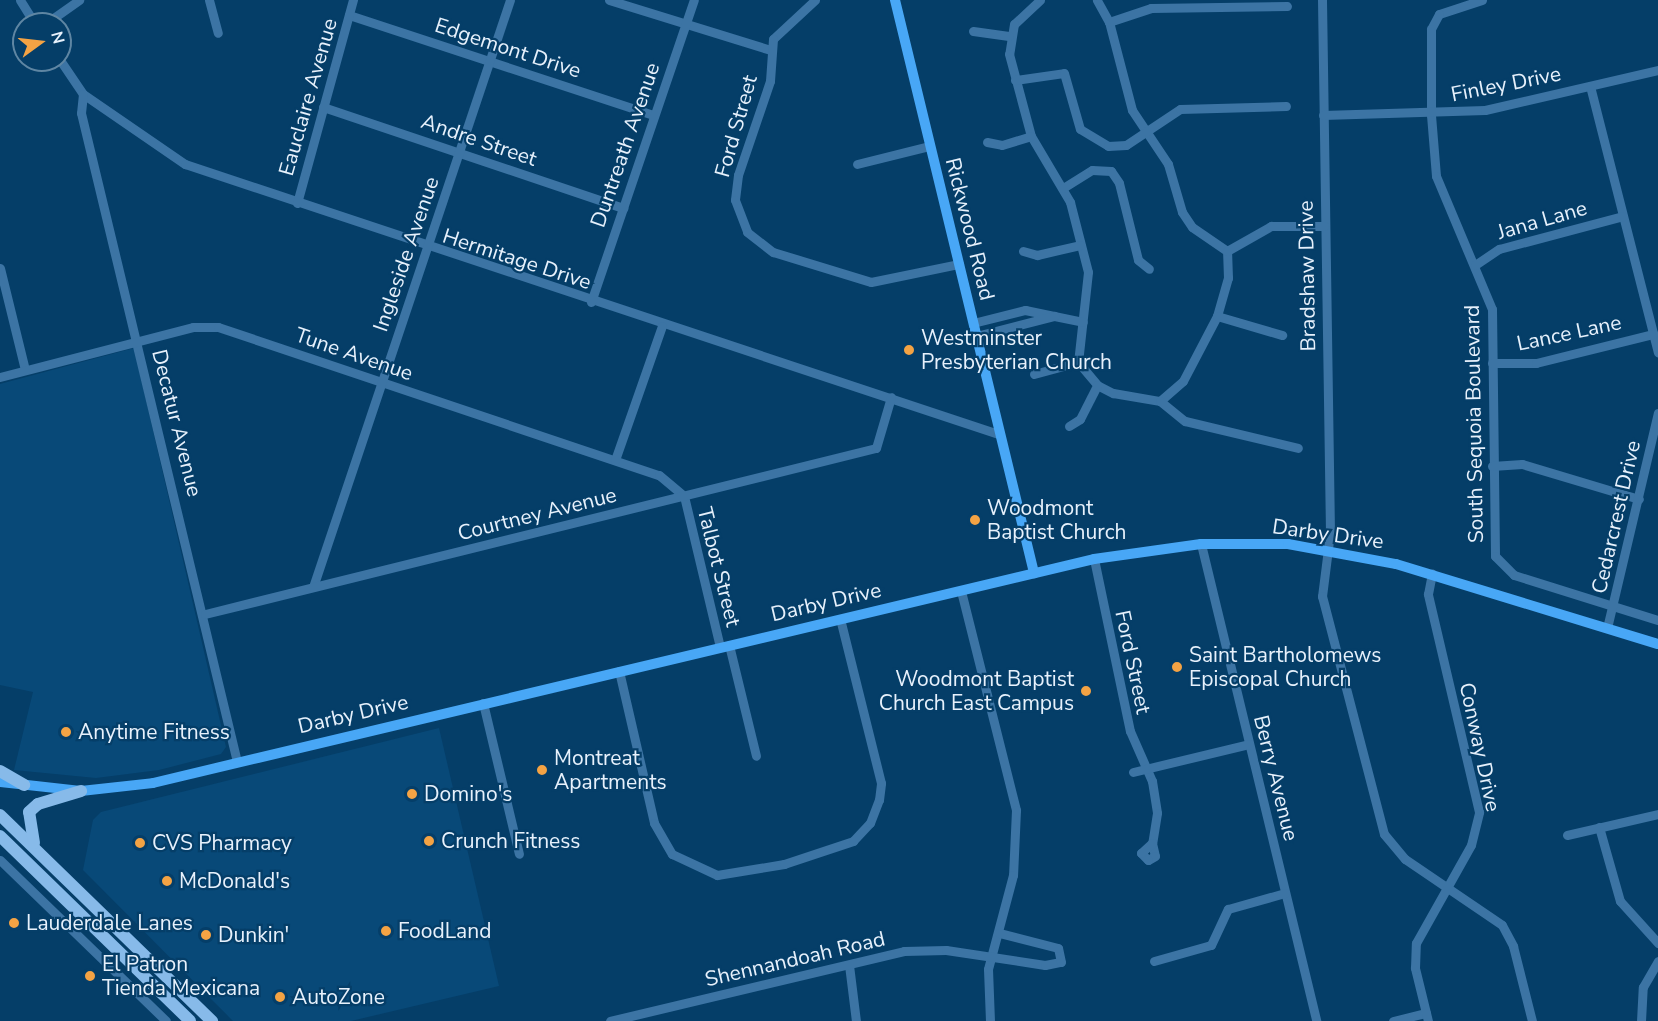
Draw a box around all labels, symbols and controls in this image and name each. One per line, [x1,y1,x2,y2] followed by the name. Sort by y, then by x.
[12,12,72,72] north arrow
[432,13,584,83] street label: Edgemont Drive
[274,15,342,179] street label: Eauclaire Avenue
[45,29,70,46] text: N
[585,59,665,231] street label: Duntreath Avenue
[1449,61,1563,107] street label: Finley Drive
[709,72,763,180] street label: Ford Street
[418,108,540,172] street label: Andre Street
[940,155,1000,303] street label: Rickwood Road
[368,173,444,335] street label: Ingleside Avenue
[1494,195,1590,245] street label: Jana Lane
[1293,200,1321,352] street label: Bradshaw Drive
[440,223,594,295] street label: Hermitage Drive
[1459,305,1489,543] street label: South Sequoia Boulevard
[1514,310,1624,356] street label: Lance Lane
[292,322,416,386] street label: Tune Avenue
[921,325,1112,375] place label: Westminster Presbyterian Church
[902,343,916,357] marker: Westminster Presbyterian Church
[147,347,207,499] street label: Decatur Avenue
[1586,438,1646,596] street label: Cedarcrest Drive
[455,482,619,546] street label: Courtney Avenue
[987,495,1126,545] place label: Woodmont Baptist Church
[692,505,746,629] street label: Talbot Street
[968,513,982,527] marker: Woodmont Baptist Church
[1271,514,1385,554] street label: Darby Drive
[768,577,884,627] street label: Darby Drive
[1110,608,1156,716] street label: Ford Street
[1189,642,1381,692] place label: Saint Bartholomews Episcopal Church
[1170,660,1184,674] marker: Saint Bartholomews Episcopal Church
[879,666,1074,716] place label: Woodmont Baptist Church East Campus
[1454,680,1506,814] street label: Conway Drive
[1079,684,1093,698] marker: Woodmont Baptist Church East Campus
[295,689,411,739] street label: Darby Drive
[1248,713,1304,843] street label: Berry Avenue
[78,719,230,745] place label: Anytime Fitness
[59,725,73,739] marker: Anytime Fitness
[554,745,667,795] place label: Montreat Apartments
[535,763,549,777] marker: Montreat Apartments
[424,781,512,807] place label: Domino's
[405,787,419,801] marker: Domino's
[441,828,580,854] place label: Crunch Fitness
[152,830,292,856] place label: CVS Pharmacy
[422,834,436,848] marker: Crunch Fitness
[133,836,147,850] marker: CVS Pharmacy
[179,868,290,894] place label: McDonald's
[160,874,174,888] marker: McDonald's
[26,910,193,936] place label: Lauderdale Lanes
[7,916,21,930] marker: Lauderdale Lanes
[398,918,491,944] place label: FoodLand
[218,922,289,948] place label: Dunkin'
[379,924,393,938] marker: FoodLand
[702,926,888,992] street label: Shennandoah Road
[199,928,213,942] marker: Dunkin'
[102,951,260,1001] place label: El Patron Tienda Mexicana
[83,969,97,983] marker: El Patron Tienda Mexicana
[292,984,385,1010] place label: AutoZone
[273,990,287,1004] marker: AutoZone

